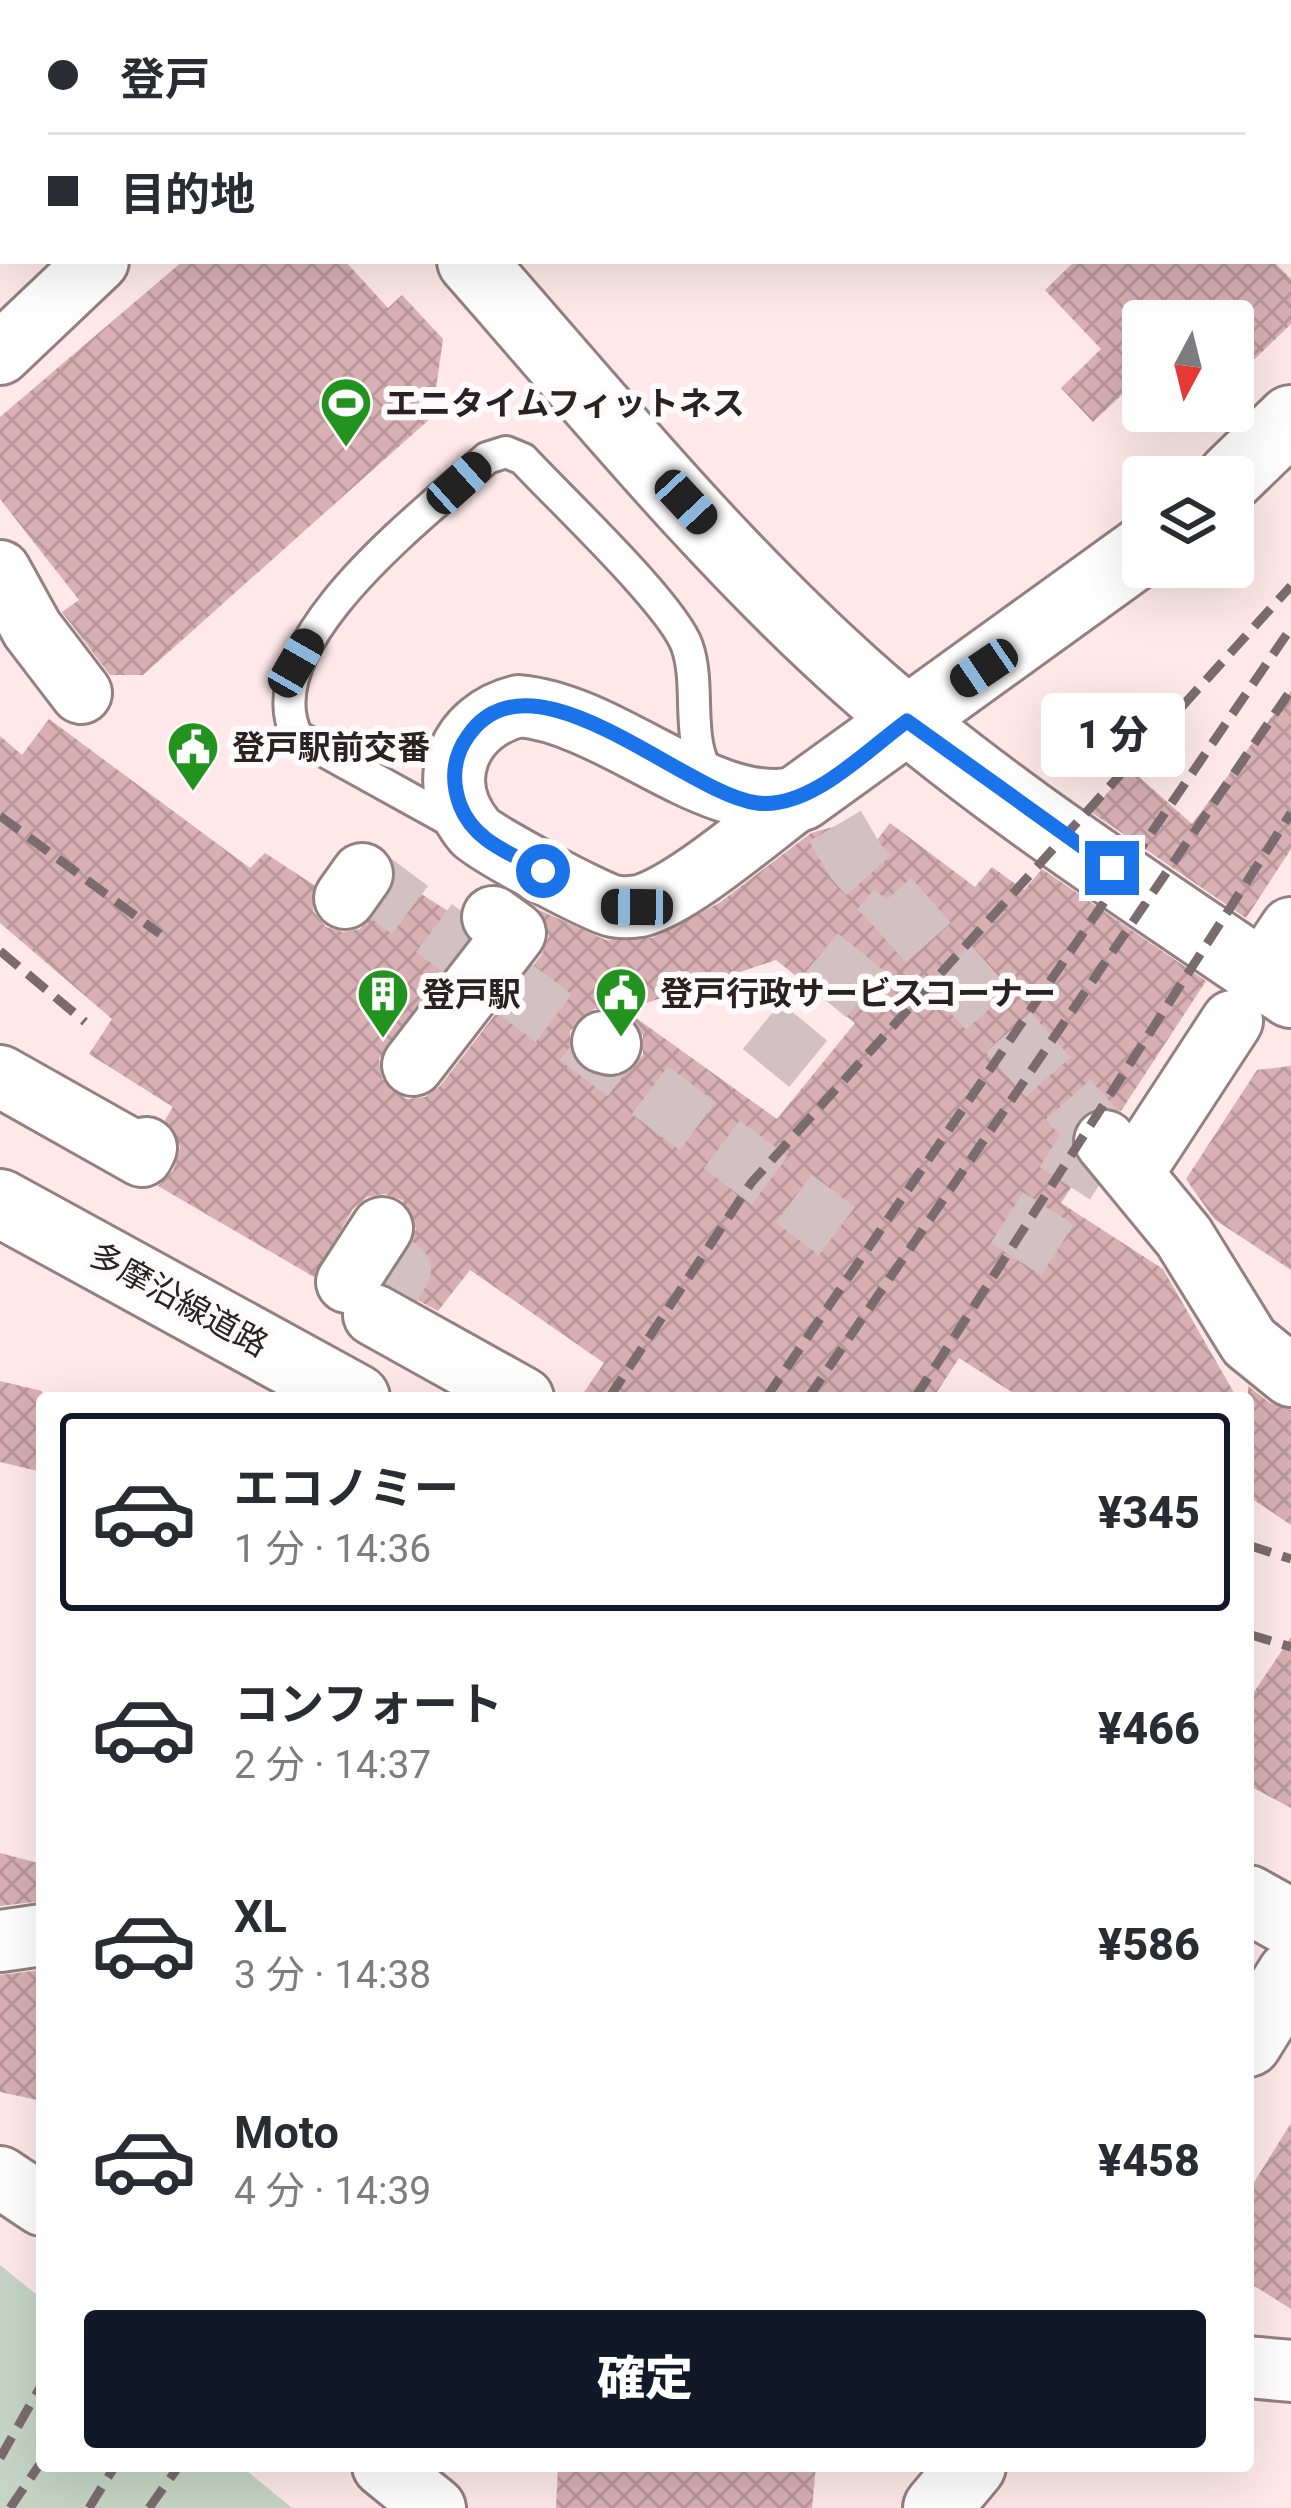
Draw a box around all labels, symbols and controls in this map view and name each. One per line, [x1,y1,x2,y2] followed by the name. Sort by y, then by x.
[120,53,210,106] text: 登戸
[120,168,255,221] text: 目的地
[1122,300,1254,432] north arrow
[1122,300,1254,588] map controls
[318,375,374,449] sports icon: エニタイムフィットネス
[385,384,745,423] place label: エニタイムフィットネス
[420,446,498,520] car
[1122,456,1254,588] button: layers
[648,463,724,541] car
[262,623,330,703] car
[944,633,1024,703] car
[1040,694,1184,778] callout: 1 分
[1077,712,1149,758] text: 1 分
[165,719,221,793] public building icon: 登戸駅前交番
[232,728,430,767] place label: 登戸駅前交番
[1085,841,1139,895] route end
[516,844,570,898] route start
[601,888,673,926] car
[593,965,649,1039] public building icon: 登戸行政サービスコーナー
[355,966,411,1040] building icon: 登戸駅
[660,974,1056,1013] place label: 登戸行政サービスコーナー
[422,975,521,1014] place label: 登戸駅
[83,1234,275,1364] street label: 多摩沿線道路
[90,1458,198,1566] icon: car
[234,1462,459,1515] text: エコノミー
[1098,1486,1200,1539] text: ¥345
[234,1526,431,1572] text: 1 分 · 14:36
[90,1674,198,1782] icon: car
[234,1678,503,1731] text: コンフォート
[1098,1702,1200,1755] text: ¥466
[234,1742,431,1788] text: 2 分 · 14:37
[90,1890,198,1998] icon: car
[234,1890,287,1943] text: XL
[1098,1918,1200,1971] text: ¥586
[234,1952,431,1998] text: 3 分 · 14:38
[90,2106,198,2214] icon: car
[234,2106,339,2159] text: Moto
[1098,2134,1200,2187] text: ¥458
[234,2168,431,2214] text: 4 分 · 14:39
[84,2310,1206,2448] button: 確定

